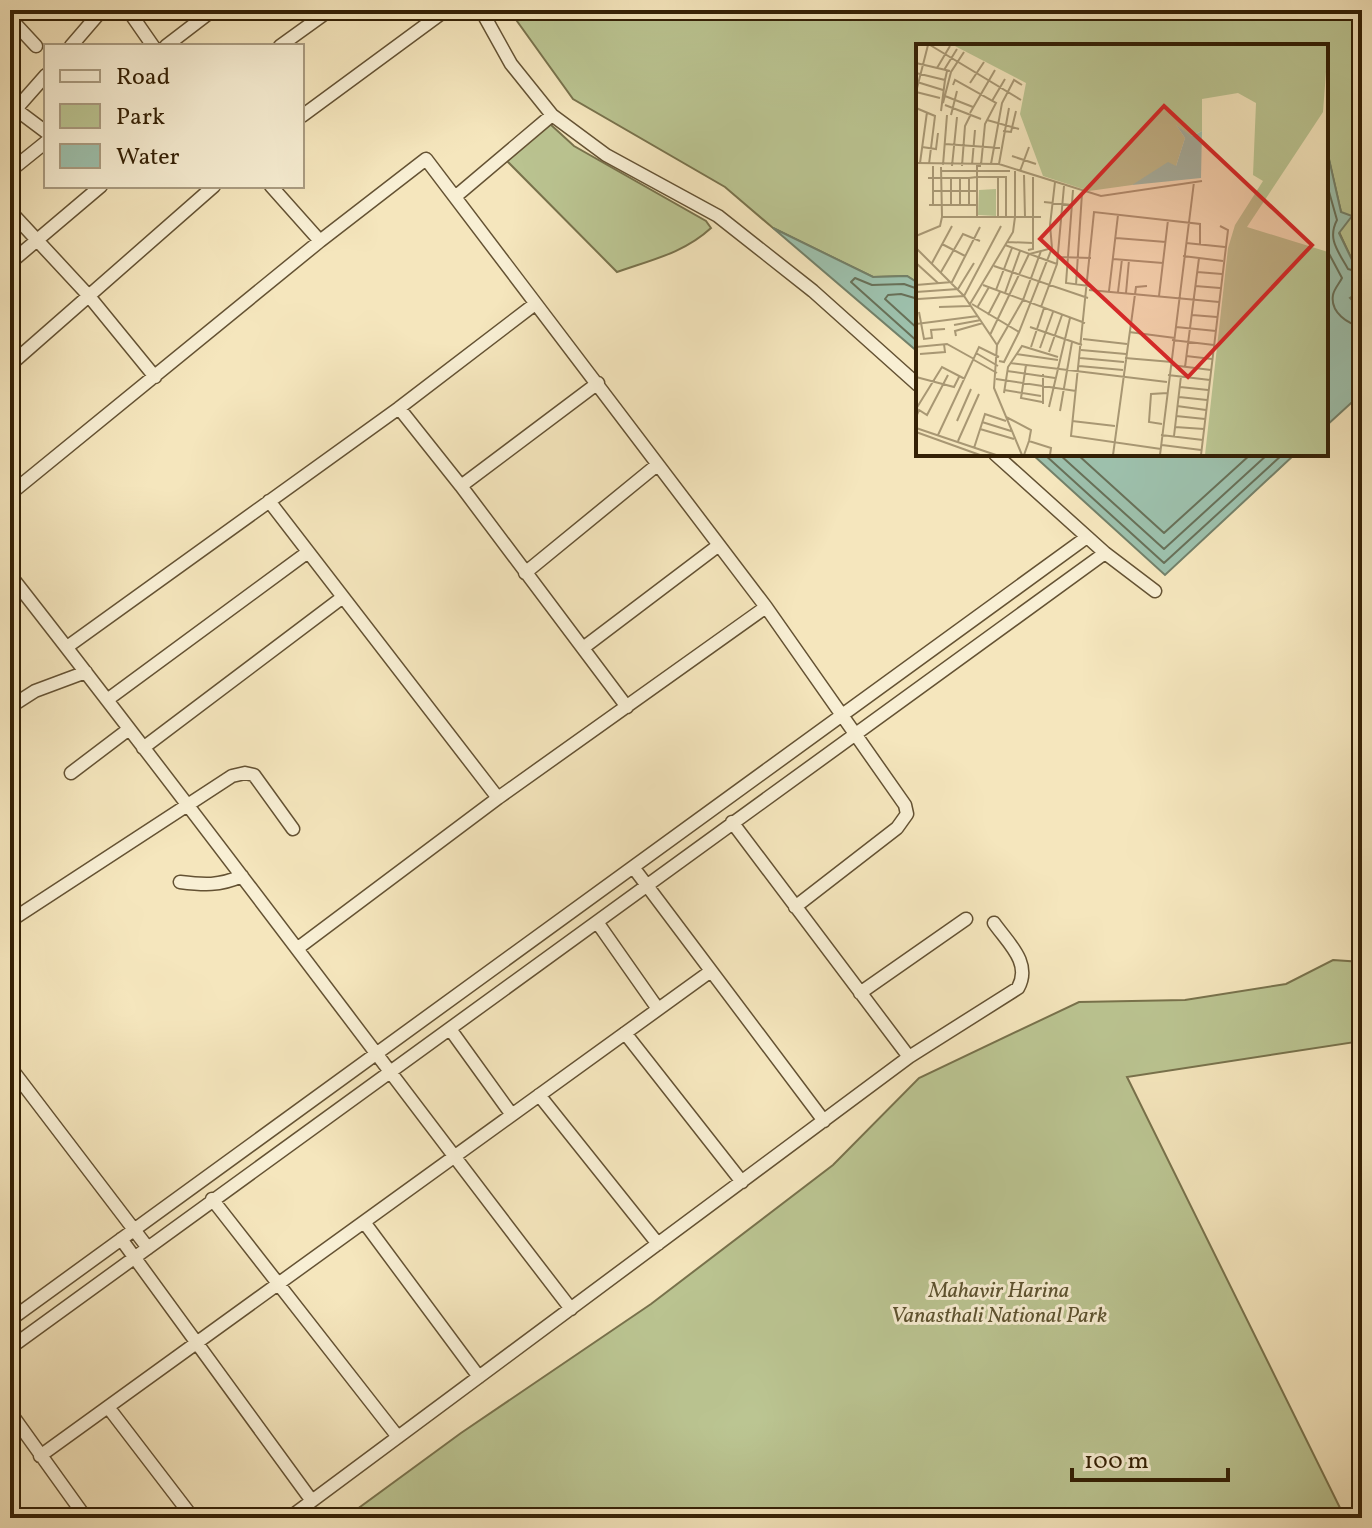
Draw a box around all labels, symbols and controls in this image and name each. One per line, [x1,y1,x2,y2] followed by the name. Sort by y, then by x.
[44,44,304,188] legend
[916,44,1328,456] inset map
[116,61,170,95] text: Road
[116,101,165,135] text: Park
[116,141,180,175] text: Water
[891,1276,1107,1332] park label: Mahavir Harina Vanasthali National Park
[1072,1432,1228,1482] scale bar
[1084,1445,1149,1479] text: 100 m

